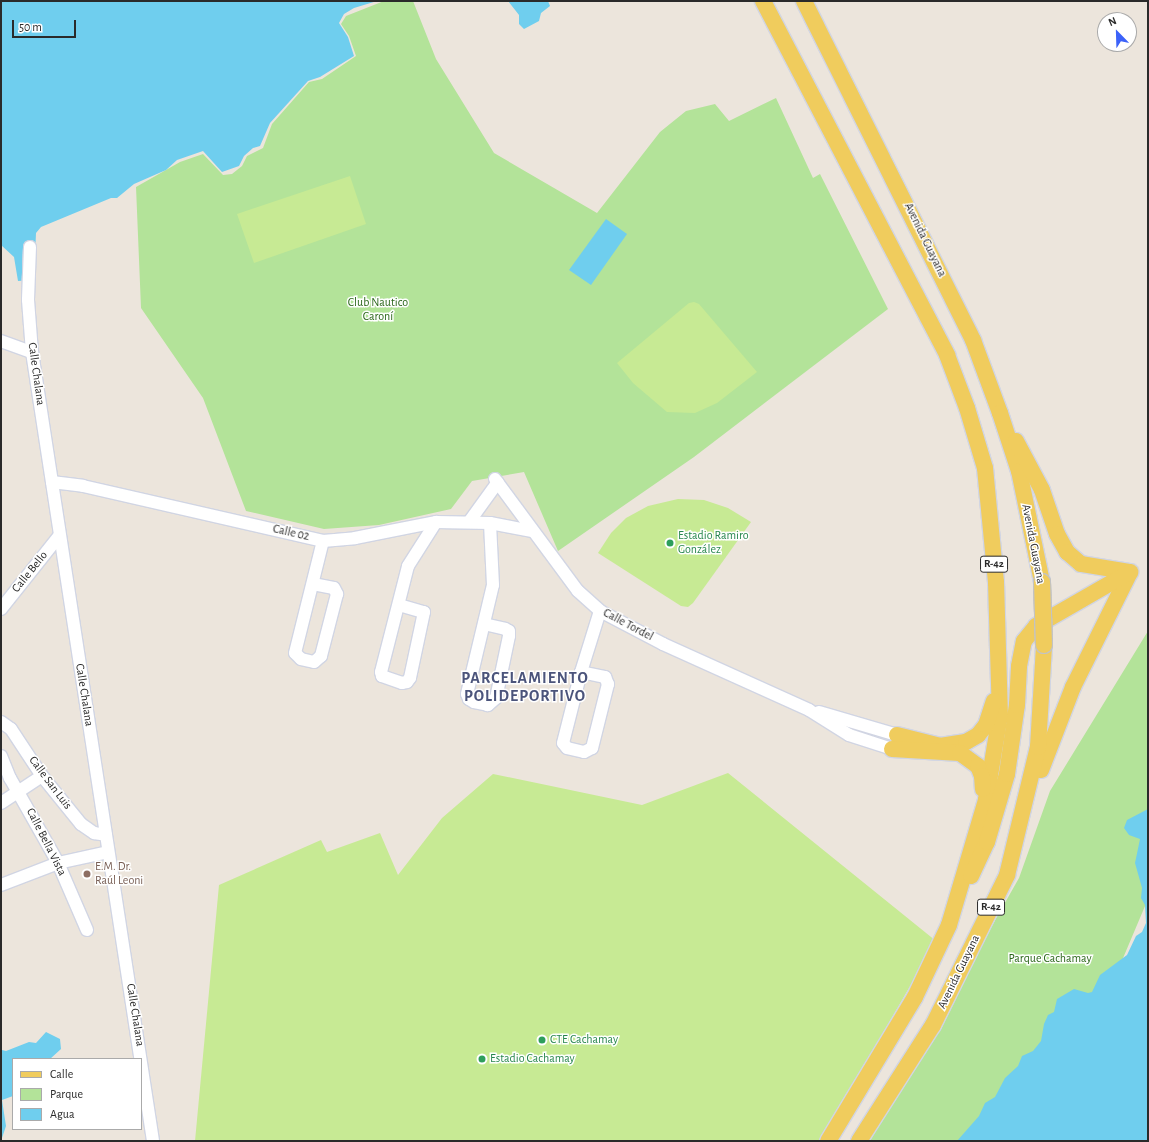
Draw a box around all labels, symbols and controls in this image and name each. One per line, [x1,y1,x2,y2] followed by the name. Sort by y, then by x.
[14,12,78,38] scale bar
[1097,12,1137,52] north arrow
[1107,15,1118,28] text: N
[19,21,42,33] text: 50 m
[901,201,949,279] street label: Avenida Guayana
[348,296,408,324] park label: Club Nautico Caroní
[24,342,48,406] street label: Calle Chalana
[1018,503,1048,585] street label: Avenida Guayana
[271,522,311,544] street label: Calle 02
[678,529,749,557] place label: Estadio Ramiro González
[665,538,675,548] marker: Estadio Ramiro González
[9,548,51,596] street label: Calle Bello
[980,555,1008,573] road number: R-42
[600,606,656,644] street label: Calle Tordel
[72,663,96,727] street label: Calle Chalana
[461,668,589,706] district label: PARCELAMIENTO POLIDEPORTIVO
[25,754,75,812] street label: Calle San Luis
[23,806,69,878] street label: Calle Bella Vista
[95,860,143,888] place label: E.M. Dr. Raúl Leoni
[82,869,92,879] marker: E.M. Dr. Raúl Leoni
[977,898,1005,916] road number: R-42
[935,933,983,1011] street label: Avenida Guayana
[1008,952,1092,966] park label: Parque Cachamay
[123,983,147,1047] street label: Calle Chalana
[550,1033,618,1047] place label: CTE Cachamay
[537,1035,547,1045] marker: CTE Cachamay
[490,1052,575,1066] place label: Estadio Cachamay
[477,1054,487,1064] marker: Estadio Cachamay
[12,1058,142,1130] legend
[50,1068,73,1080] text: Calle
[50,1088,83,1100] text: Parque
[50,1108,74,1120] text: Agua

